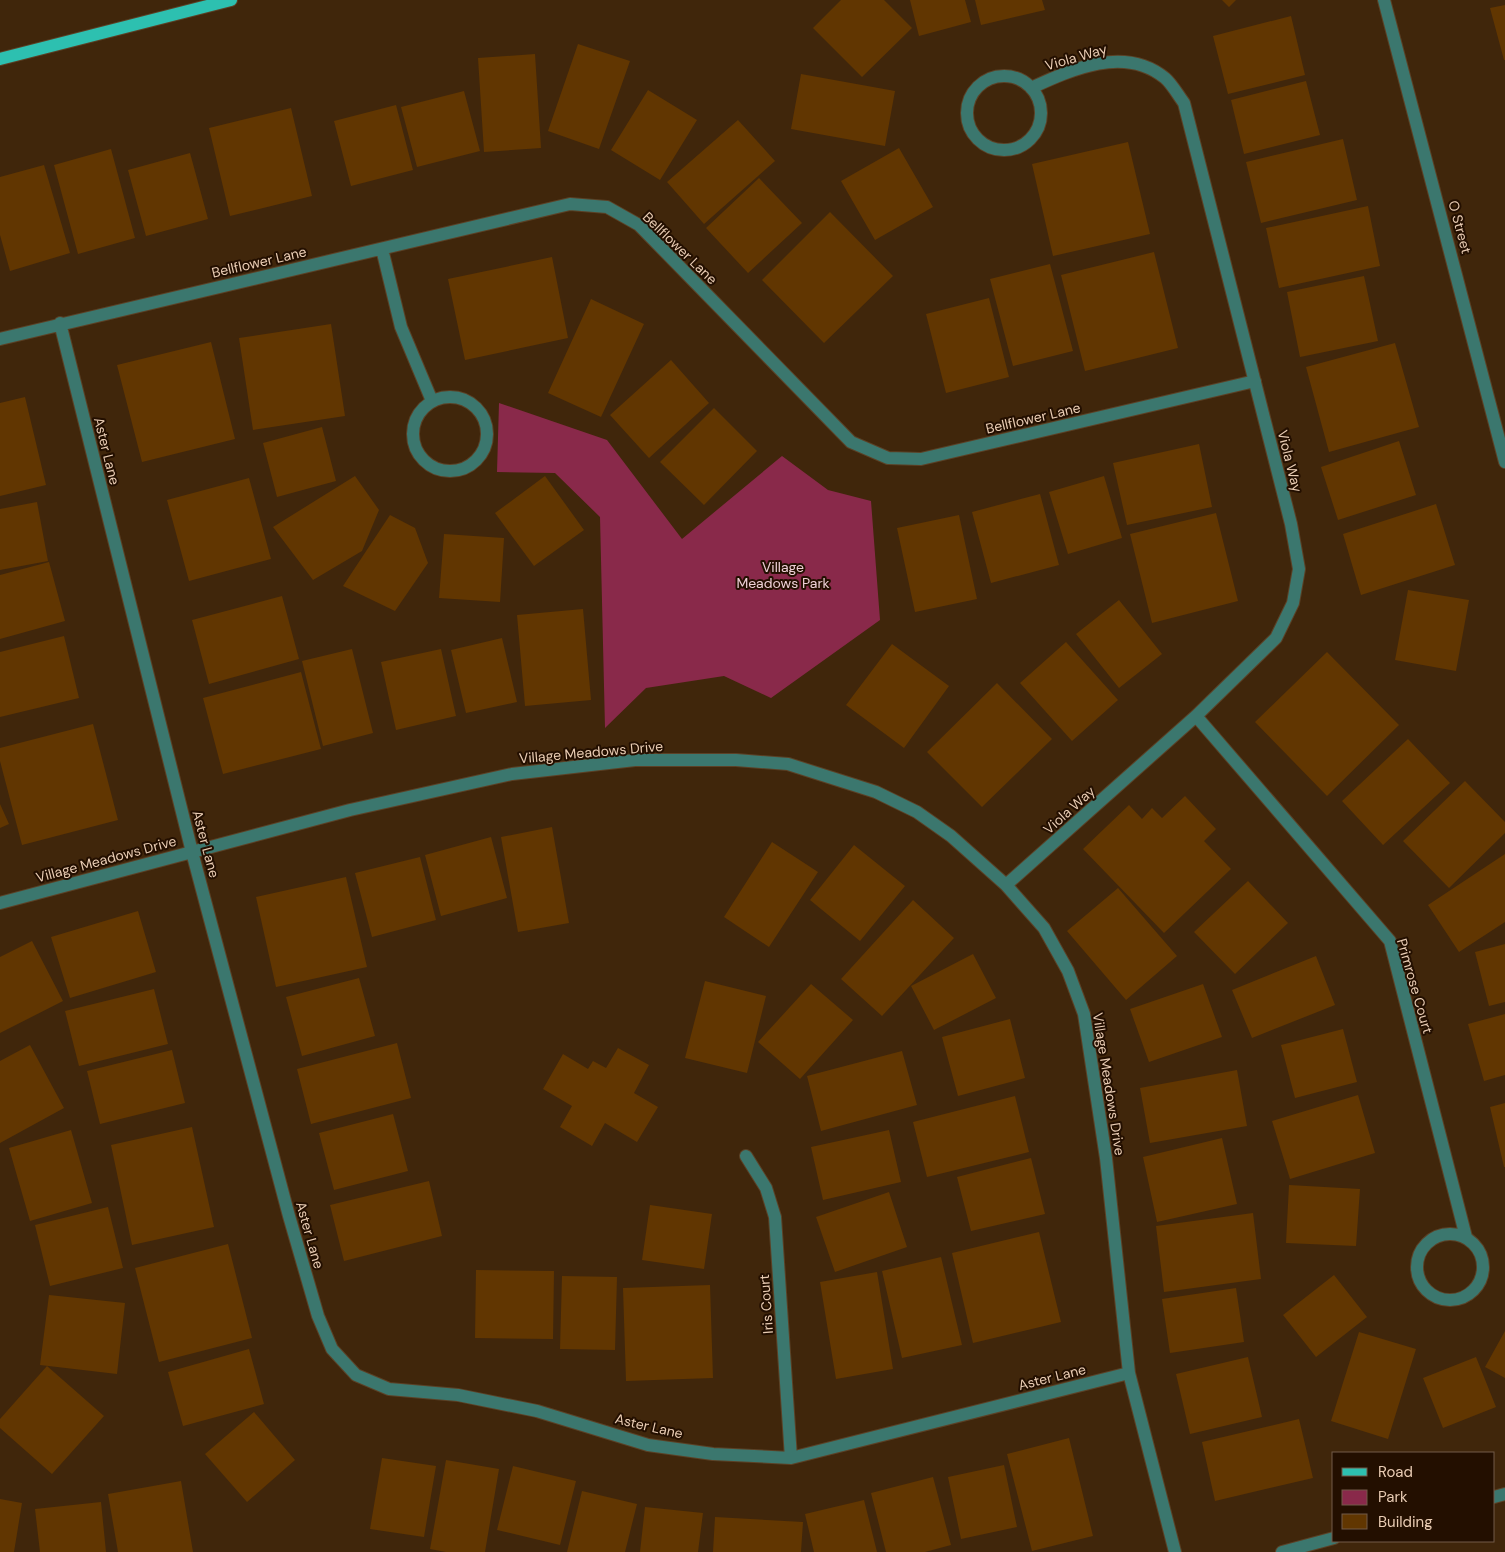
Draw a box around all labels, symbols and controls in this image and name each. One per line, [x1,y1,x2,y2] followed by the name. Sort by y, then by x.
[1043,40,1109,74] street label: Viola Way
[1444,198,1476,256] street label: O Street
[639,208,721,288] street label: Bellflower Lane
[210,242,308,282] street label: Bellflower Lane
[984,398,1082,438] street label: Bellflower Lane
[90,415,124,487] street label: Aster Lane
[1274,428,1306,494] street label: Viola Way
[736,558,830,592] park label: Village Meadows Park
[518,737,664,767] street label: Village Meadows Drive
[1039,782,1099,838] street label: Viola Way
[188,808,224,880] street label: Aster Lane
[34,832,178,886] street label: Village Meadows Drive
[1393,936,1437,1036] street label: Primrose Court
[1089,1011,1129,1157] street label: Village Meadows Drive
[292,1199,328,1271] street label: Aster Lane
[755,1274,777,1334] street label: Iris Court
[1016,1360,1088,1394] street label: Aster Lane
[613,1409,685,1443] street label: Aster Lane
[1332,1452,1495,1542] legend
[1378,1462,1413,1482] text: Road
[1378,1487,1408,1507] text: Park
[1378,1512,1433,1532] text: Building

